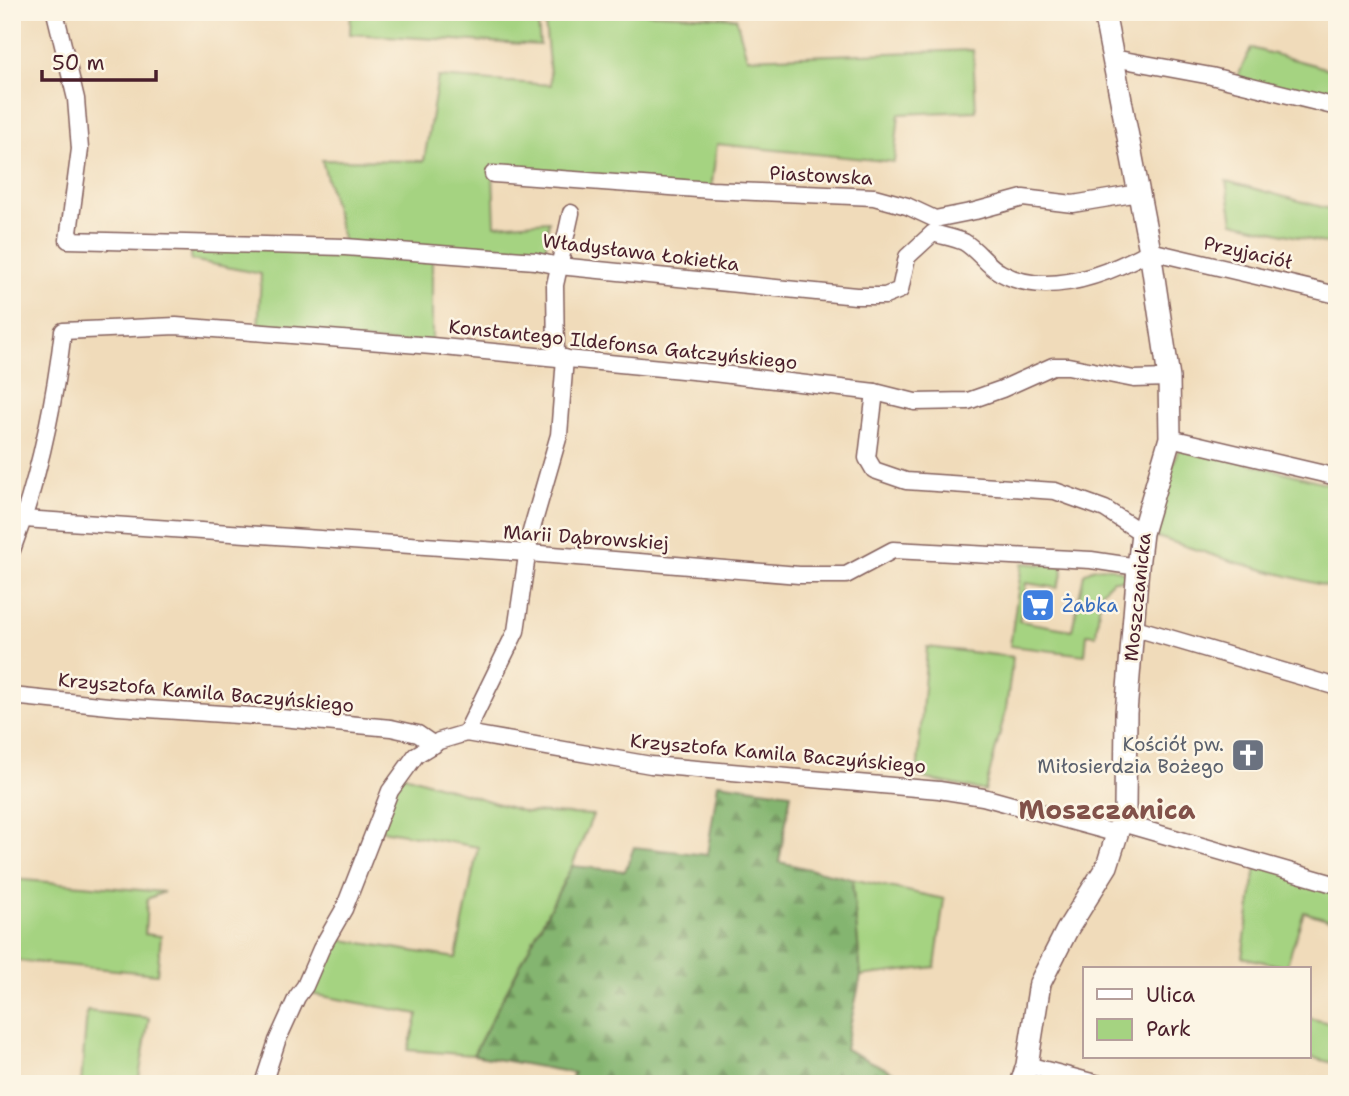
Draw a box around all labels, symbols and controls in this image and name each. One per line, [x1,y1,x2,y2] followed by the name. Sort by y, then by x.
[42,38,156,82] scale bar
[52,49,105,77] text: 50 m
[769,160,873,191] street label: Piastowska
[541,228,741,277] street label: Władysława Łokietka
[1201,230,1295,275] street label: Przyjaciół
[447,314,799,375] street label: Konstantego Ildefonsa Gałczyńskiego
[502,519,670,556] street label: Marii Dąbrowskiej
[1118,531,1157,663] street label: Moszczanicka
[1019,586,1057,624] supermarket icon: Żabka
[1062,593,1118,618] place label: Żabka
[57,667,355,718] street label: Krzysztofa Kamila Baczyńskiego
[629,728,927,779] street label: Krzysztofa Kamila Baczyńskiego
[1037,732,1224,779] place label: Kościół pw. Miłosierdzia Bożego
[1229,736,1267,774] church icon: Kościół pw. Miłosierdzia Bożego
[1019,792,1196,827] district label: Moszczanica
[1083,967,1310,1058] legend
[1146,981,1195,1009] text: Ulica
[1146,1015,1191,1043] text: Park

